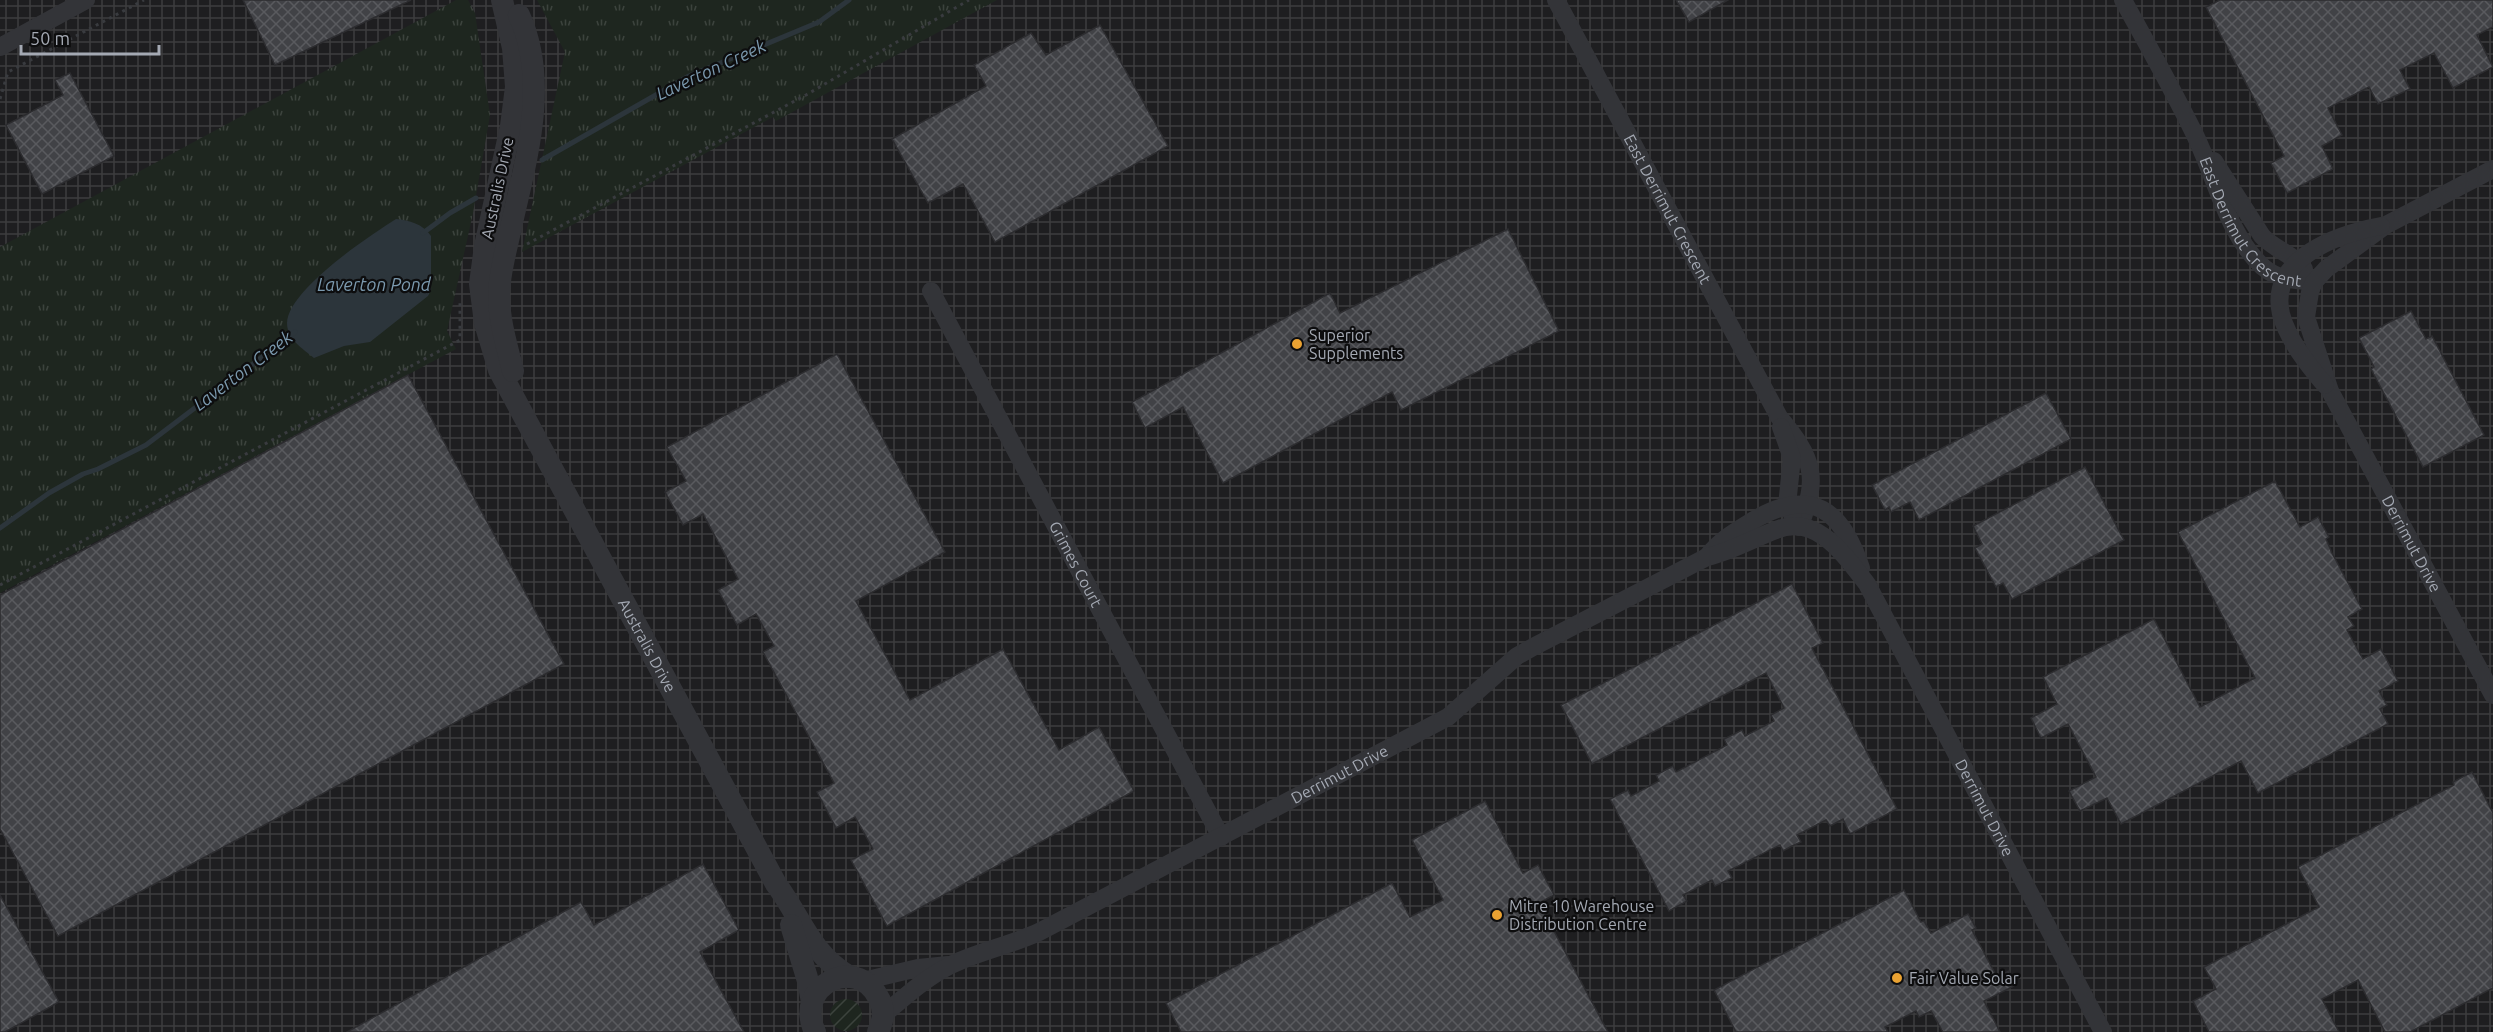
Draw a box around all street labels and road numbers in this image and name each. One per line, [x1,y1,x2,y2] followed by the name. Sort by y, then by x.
[1621,131,1715,287] street label: East Derrimut Crescent
[477,135,517,241] street label: Australis Drive
[2197,154,2303,290] street label: East Derrimut Crescent
[2379,492,2445,595] street label: Derrimut Drive
[1046,518,1106,610] street label: Grimes Court
[615,596,680,695] street label: Australis Drive
[1288,741,1391,807] street label: Derrimut Drive
[1952,756,2018,859] street label: Derrimut Drive

